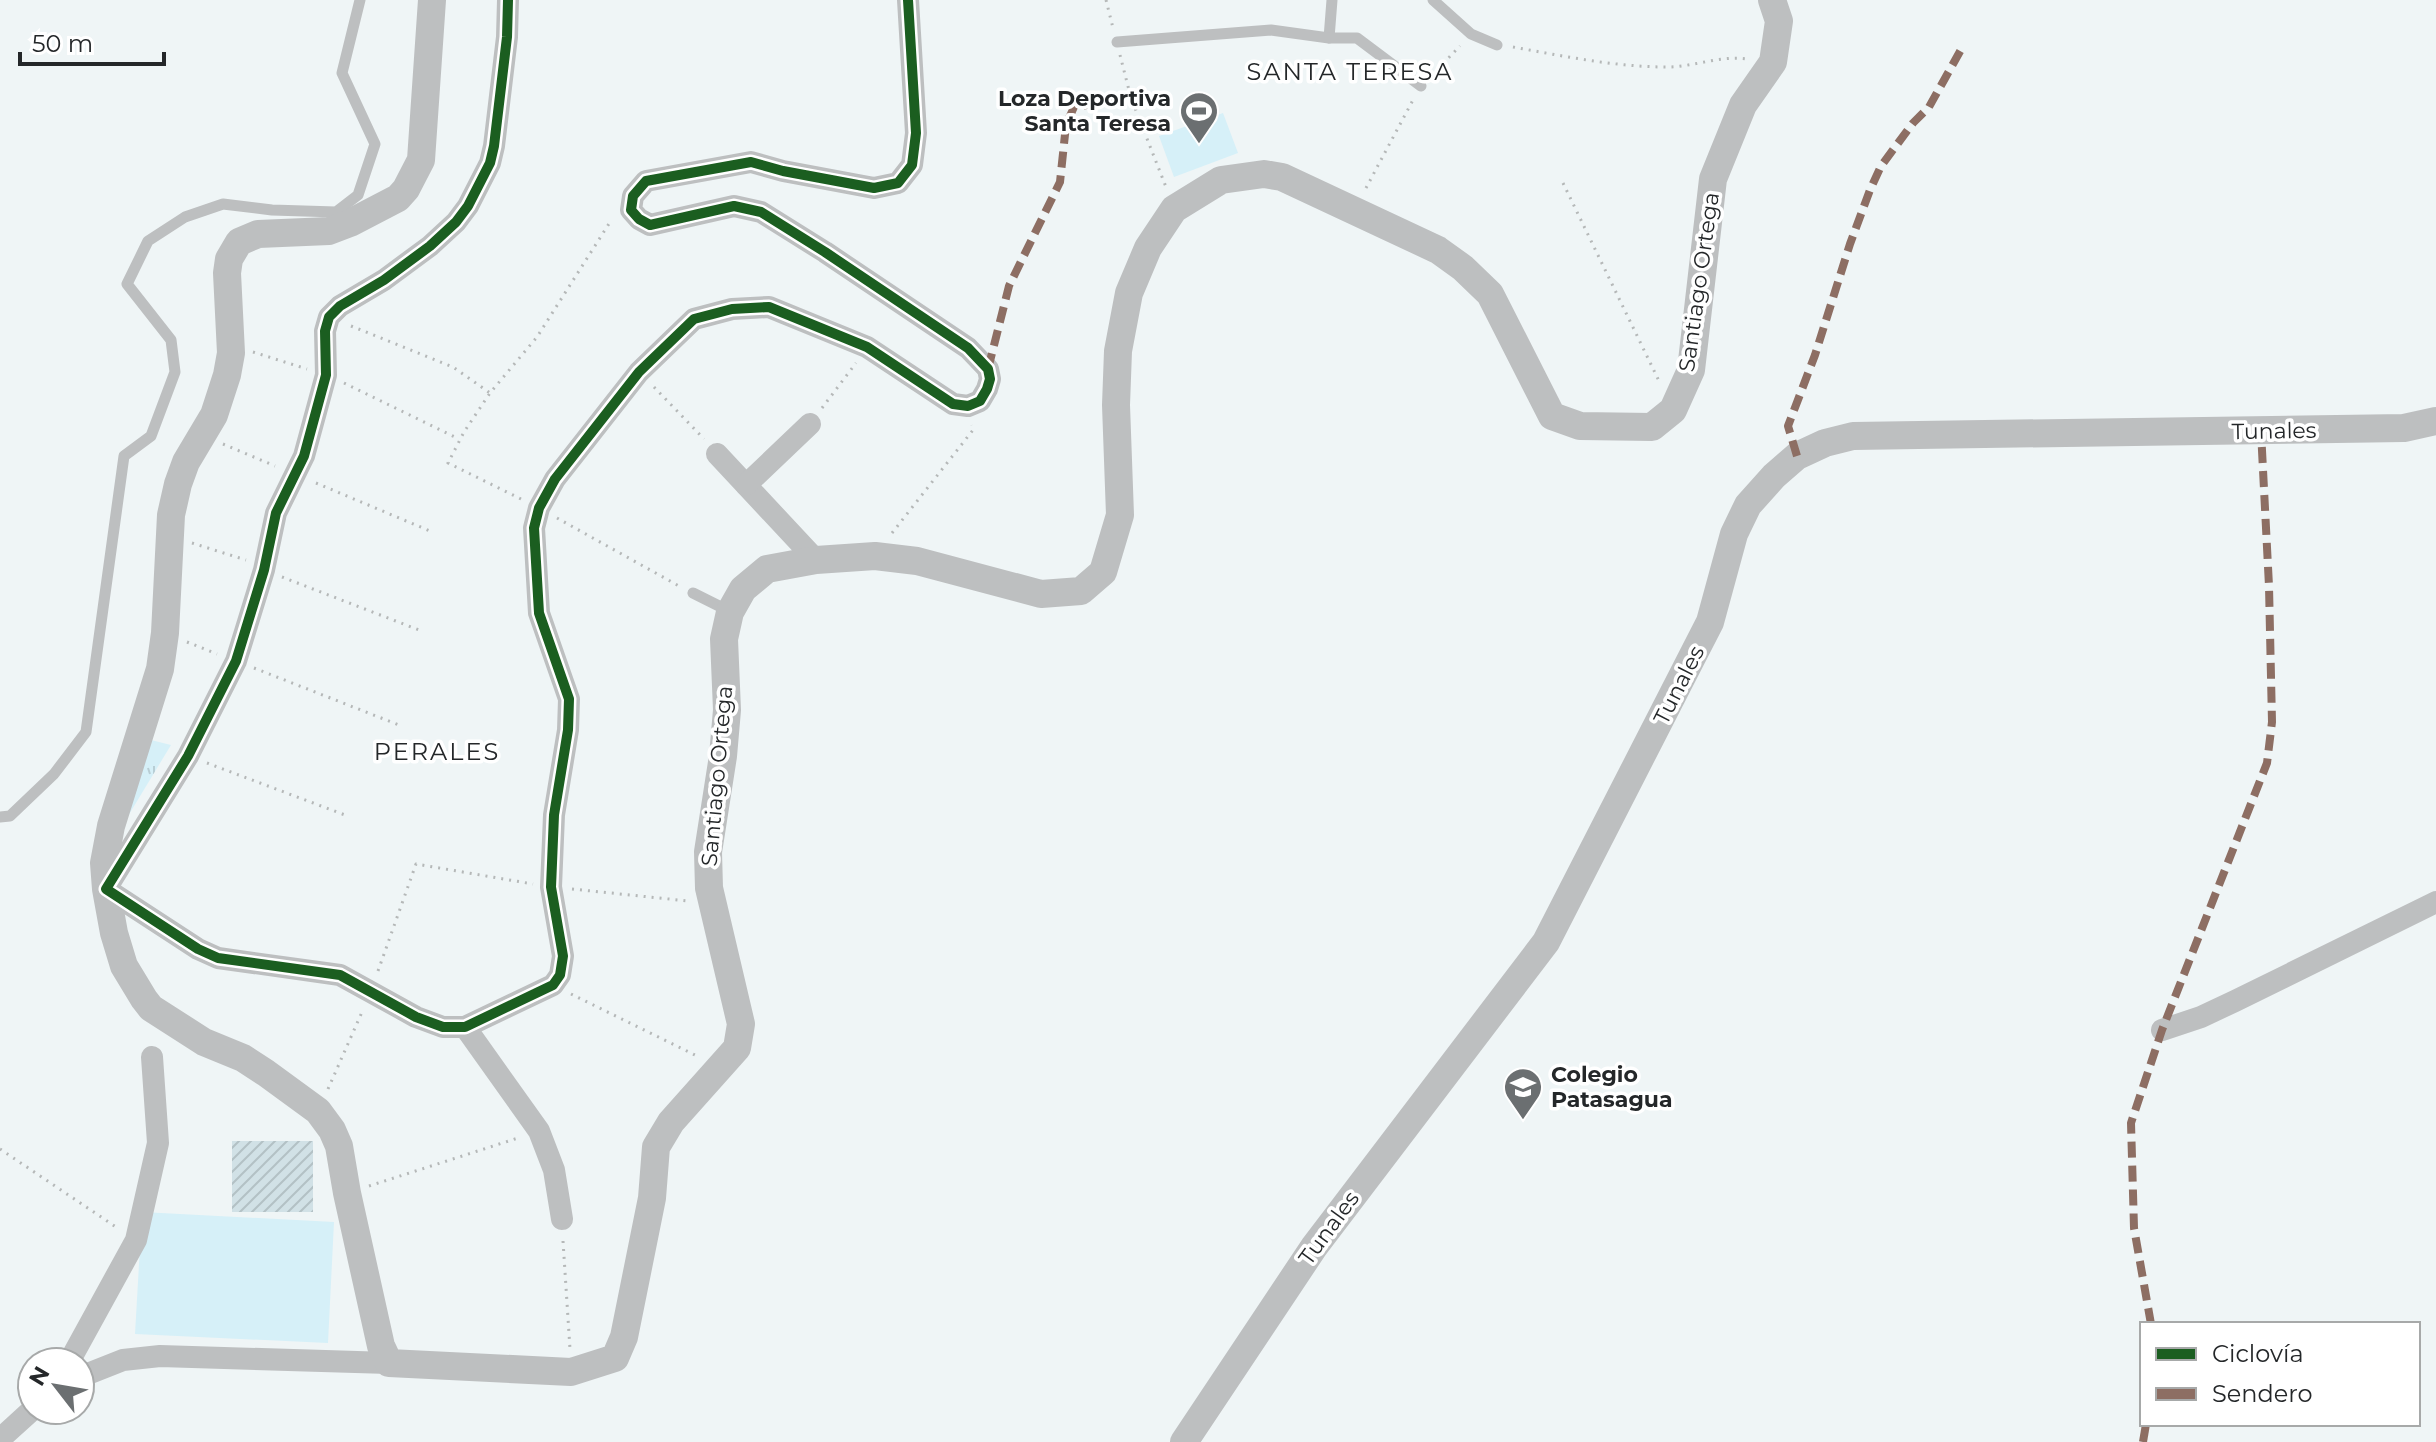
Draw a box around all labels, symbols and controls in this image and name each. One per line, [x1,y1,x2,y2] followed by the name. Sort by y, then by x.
[20,16,164,66] scale bar
[32,29,93,58] text: 50 m
[1246,57,1454,86] district label: SANTA TERESA
[998,85,1171,137] place label: Loza Deportiva Santa Teresa
[1178,90,1220,145] sports icon: Loza Deportiva Santa Teresa
[1673,190,1725,374] street label: Santiago Ortega
[2231,417,2317,445] street label: Tunales
[1648,641,1710,729] street label: Tunales
[696,685,738,867] street label: Santiago Ortega
[374,737,500,766] district label: PERALES
[1551,1061,1673,1113] place label: Colegio Patasagua
[1502,1066,1544,1121] school or university icon: Colegio Patasagua
[1293,1186,1365,1270] street label: Tunales
[2140,1322,2420,1426] legend
[2212,1339,2304,1368] text: Ciclovía
[16,1346,96,1426] north arrow
[23,1361,55,1391] text: N
[2212,1379,2313,1408] text: Sendero

